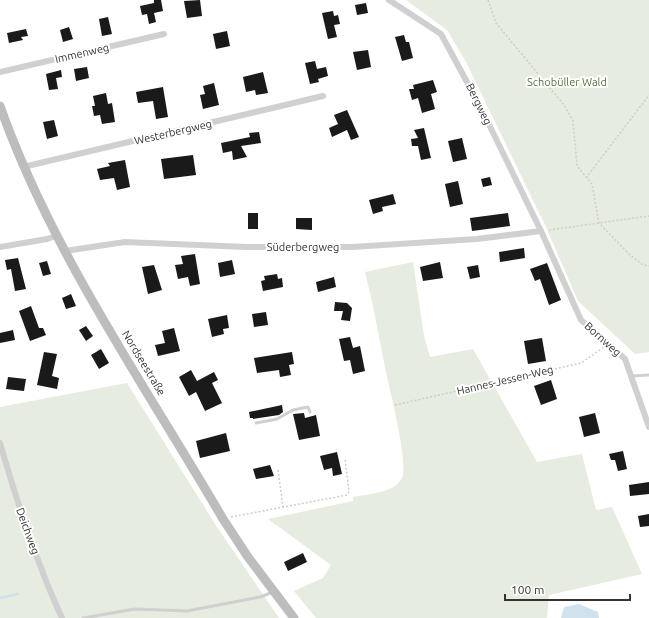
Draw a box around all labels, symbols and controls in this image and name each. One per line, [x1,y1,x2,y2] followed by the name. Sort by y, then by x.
[54,41,110,65] street label: Immenweg
[527,76,607,88] park label: Schobüller Wald
[464,81,494,127] street label: Bergweg
[133,117,213,147] street label: Westerbergweg
[267,241,339,253] street label: Süderbergweg
[582,320,624,358] street label: Bornweg
[120,328,168,398] street label: Nordseestraße
[456,363,554,397] street label: Hannes-Jessen-Weg
[14,506,42,556] street label: Deichweg
[505,576,630,602] scale bar
[511,583,544,596] text: 100 m

